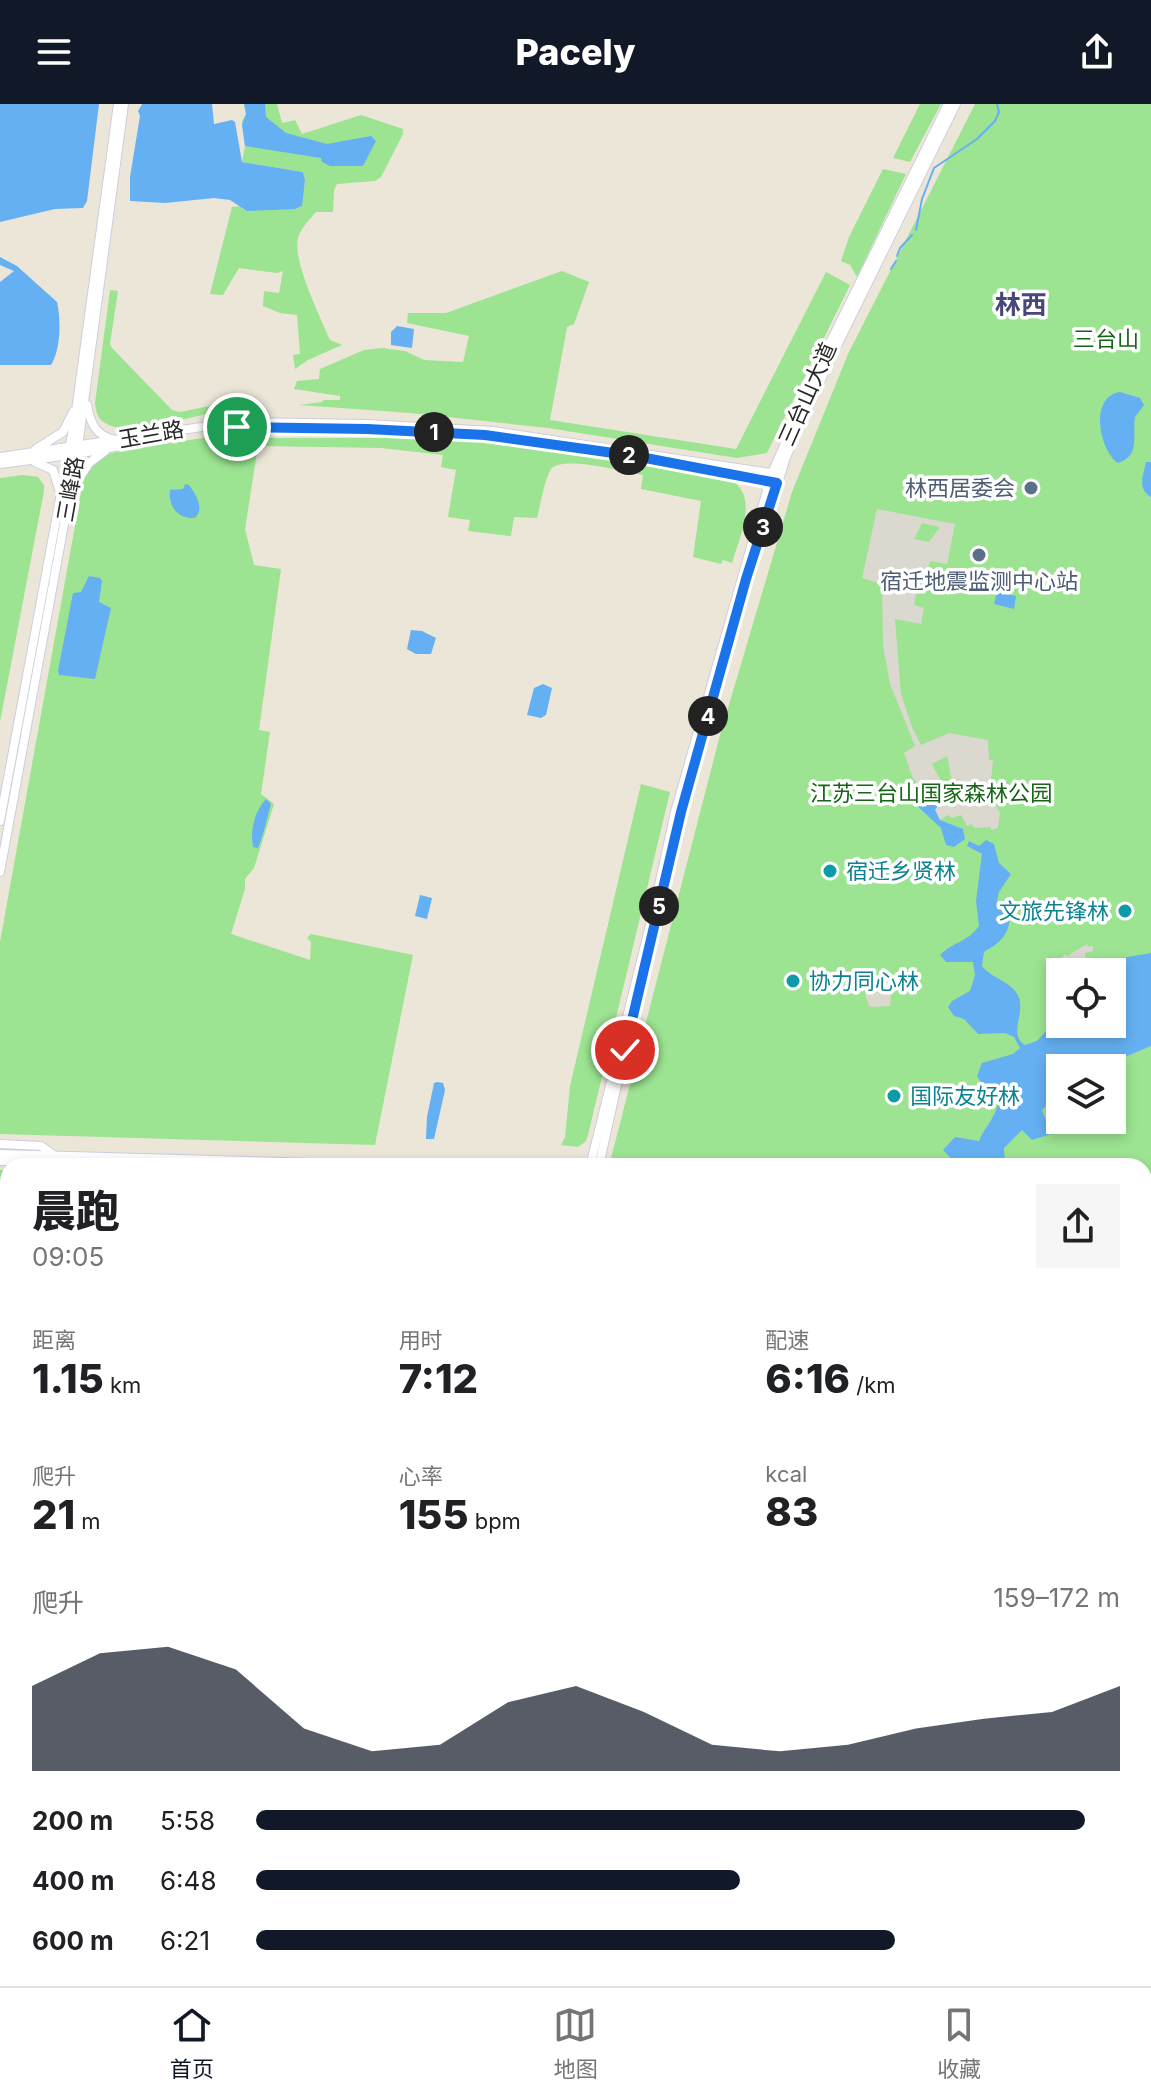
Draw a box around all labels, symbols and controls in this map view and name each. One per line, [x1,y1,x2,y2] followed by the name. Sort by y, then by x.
[32,30,76,74] icon: menu
[516,30,635,74] text: Pacely
[1075,30,1119,74] icon: share
[995,289,1047,320] district label: 林西
[1073,326,1139,352] park label: 三台山
[773,338,841,450] street label: 三台山大道
[203,393,271,461] pin
[215,405,259,449] icon: arrive
[414,412,454,452] pin: 1
[116,415,186,453] street label: 玉兰路
[429,419,439,445] text: 1
[609,435,649,475] pin: 2
[622,442,636,468] text: 2
[51,454,89,524] street label: 三峰路
[905,475,1015,501] place label: 林西居委会
[1022,479,1040,497] marker: 林西居委会
[743,507,783,547] pin: 3
[756,514,770,540] text: 3
[970,546,988,564] marker: 宿迁地震监测中心站
[880,568,1078,594] place label: 宿迁地震监测中心站
[688,696,728,736] pin: 4
[701,703,715,729] text: 4
[810,780,1052,806] park label: 江苏三台山国家森林公园
[846,858,956,884] place label: 宿迁乡贤林
[821,862,839,880] marker: 宿迁乡贤林
[639,886,679,926] pin: 5
[652,893,666,919] text: 5
[999,898,1109,924] place label: 文旅先锋林
[1116,902,1134,920] marker: 文旅先锋林
[1046,958,1126,1134] map controls
[1046,958,1126,1038] button: locate
[809,968,919,994] place label: 协力同心林
[784,972,802,990] marker: 协力同心林
[591,1016,659,1084] pin
[603,1028,647,1072] icon: check
[1046,1054,1126,1134] button: layers
[910,1083,1020,1109] place label: 国际友好林
[885,1087,903,1105] marker: 国际友好林
[32,1184,120,1238] text: 晨跑
[1036,1184,1120,1268] button: share
[32,1241,104,1272] text: 09:05
[32,1327,76,1353] text: 距离
[399,1327,443,1353] text: 用时
[765,1327,809,1353] text: 配速
[32,1354,104,1403] text: 1.15
[399,1354,478,1403] text: 7:12
[765,1354,850,1403] text: 6:16
[104,1372,141,1398] text: km
[850,1372,895,1398] text: /km
[765,1461,807,1487] text: kcal
[32,1463,76,1489] text: 爬升
[399,1463,443,1489] text: 心率
[765,1487,818,1536] text: 83
[32,1490,75,1539] text: 21
[399,1490,468,1539] text: 155
[75,1508,101,1534] text: m
[468,1508,521,1534] text: bpm
[993,1582,1120,1613] text: 159–172 m
[32,1587,84,1618] text: 爬升
[32,1805,113,1836] text: 200 m
[160,1805,215,1836] text: 5:58
[32,1865,115,1896] text: 400 m
[160,1865,217,1896] text: 6:48
[32,1925,114,1956] text: 600 m
[160,1925,210,1956] text: 6:21
[170,2003,214,2083] tab: 首页
[553,2003,597,2083] tab: 地图
[937,2003,981,2083] tab: 收藏

